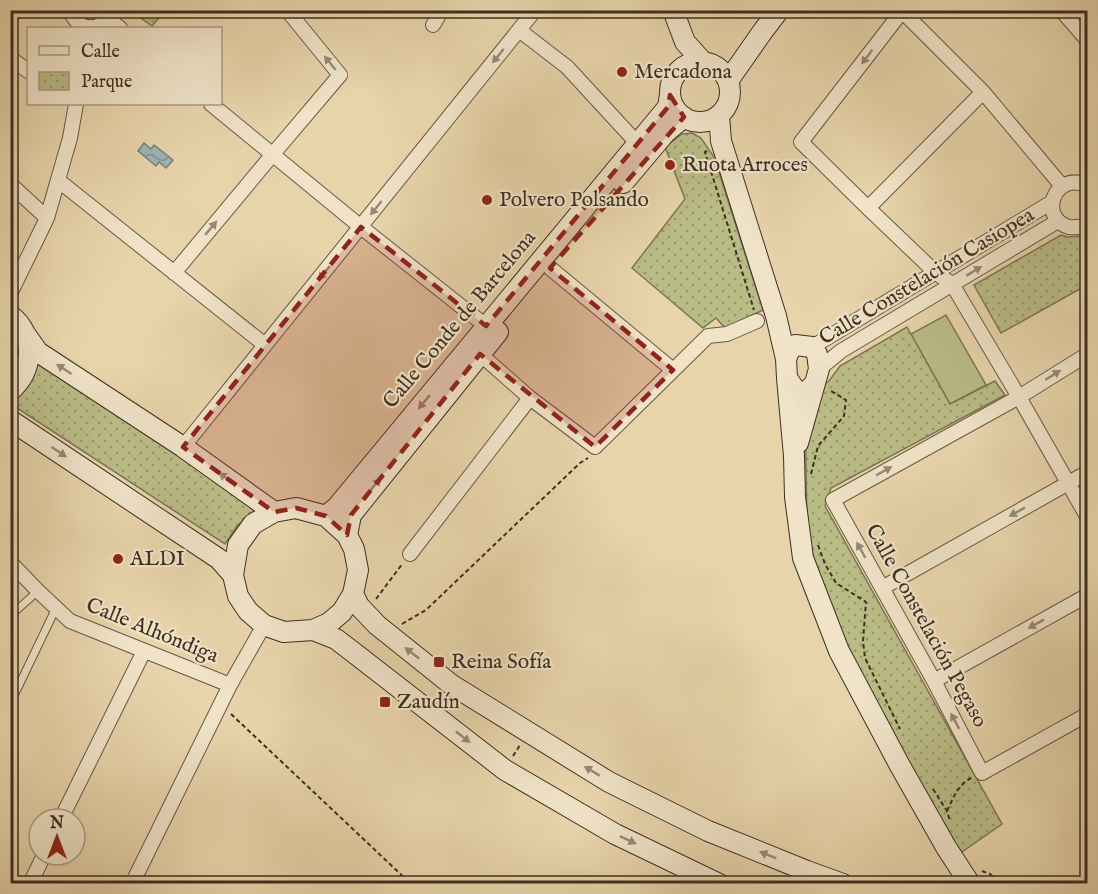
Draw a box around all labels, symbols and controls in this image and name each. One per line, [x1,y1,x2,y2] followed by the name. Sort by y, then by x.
[27,27,222,105] legend
[81,41,120,64] text: Calle
[492,48,505,64] one-way arrow
[861,49,874,65] one-way arrow
[324,56,337,71] one-way arrow
[634,59,733,86] place label: Mercadona
[615,65,629,79] marker: Mercadona
[81,71,132,94] text: Parque
[682,152,808,179] place label: Ruota Arroces
[663,158,677,172] marker: Ruota Arroces
[499,187,649,214] place label: Polvero Polsando
[480,193,494,207] marker: Polvero Polsando
[370,200,383,216] one-way arrow
[815,202,1040,352] street label: Calle Constelación Casiopea
[205,220,218,236] one-way arrow
[378,225,543,415] street label: Calle Conde de Barcelona
[318,265,331,280] one-way arrow
[966,266,983,276] one-way arrow
[57,363,73,375] one-way arrow
[1045,369,1062,380] one-way arrow
[418,394,430,409] one-way arrow
[51,446,67,457] one-way arrow
[876,466,892,477] one-way arrow
[219,472,235,484] one-way arrow
[369,478,381,493] one-way arrow
[1008,507,1025,517] one-way arrow
[859,520,993,732] street label: Calle Constelación Pegaso
[856,541,866,558] one-way arrow
[129,546,185,573] place label: ALDI
[111,552,125,566] marker: ALDI
[82,592,223,670] street label: Calle Alhóndiga
[1028,619,1045,629] one-way arrow
[404,647,420,660] one-way arrow
[451,649,552,676] place label: Reina Sofía
[432,655,446,669] marker: Reina Sofía
[397,689,460,716] place label: Zaudín
[378,695,392,709] marker: Zaudín
[950,712,960,729] one-way arrow
[455,731,470,743] one-way arrow
[584,766,600,777] one-way arrow
[27,807,87,867] north arrow
[49,814,64,834] text: N
[619,836,636,845] one-way arrow
[759,850,777,860] one-way arrow

